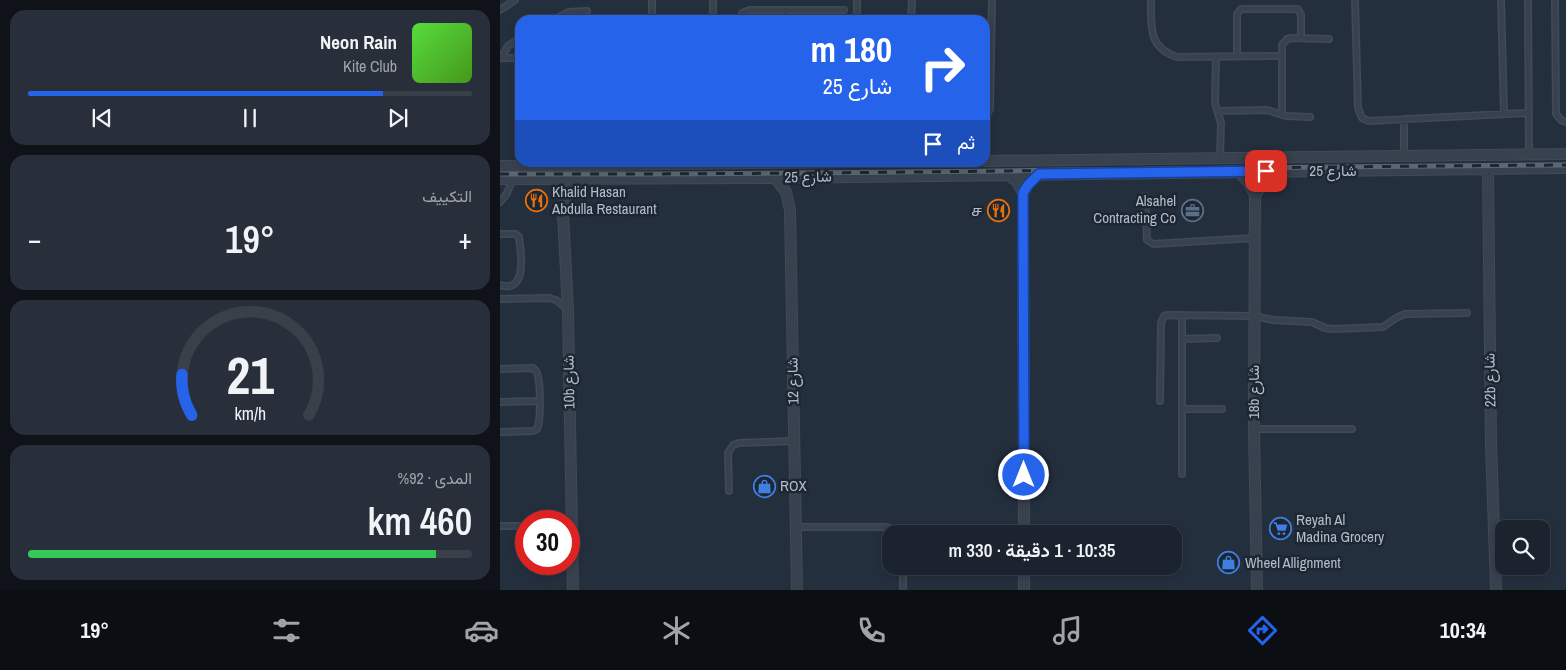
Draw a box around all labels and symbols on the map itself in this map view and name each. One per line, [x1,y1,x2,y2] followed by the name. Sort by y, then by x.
[1245,150,1287,192] pin
[1309,160,1357,182] street label: شارع 25
[784,166,832,188] street label: شارع 25
[551,181,657,219] place label: Khalid Hasan Abdulla Restaurant
[524,189,548,213] restaurant icon: Khalid Hasan Abdulla Restaurant
[1093,190,1176,228] place label: Alsahel Contracting Co
[1180,198,1204,222] office icon: Alsahel Contracting Co
[986,199,1010,223] restaurant icon: ச
[971,200,982,221] place label: ச
[1479,353,1501,407] street label: 22b شارع
[558,355,580,409] street label: 10b شارع
[782,357,804,405] street label: شارع 12
[1243,365,1265,419] street label: 18b شارع
[997,448,1049,500] position arrow
[752,474,776,498] shop icon: ROX
[780,475,807,496] place label: ROX
[1296,509,1385,547] place label: Reyah Al Madina Grocery
[515,510,580,575] speed limit sign: 30
[1268,517,1292,541] supermarket icon: Reyah Al Madina Grocery
[1217,551,1241,575] shop icon: Wheel Allignment
[1245,552,1341,573] place label: Wheel Allignment

